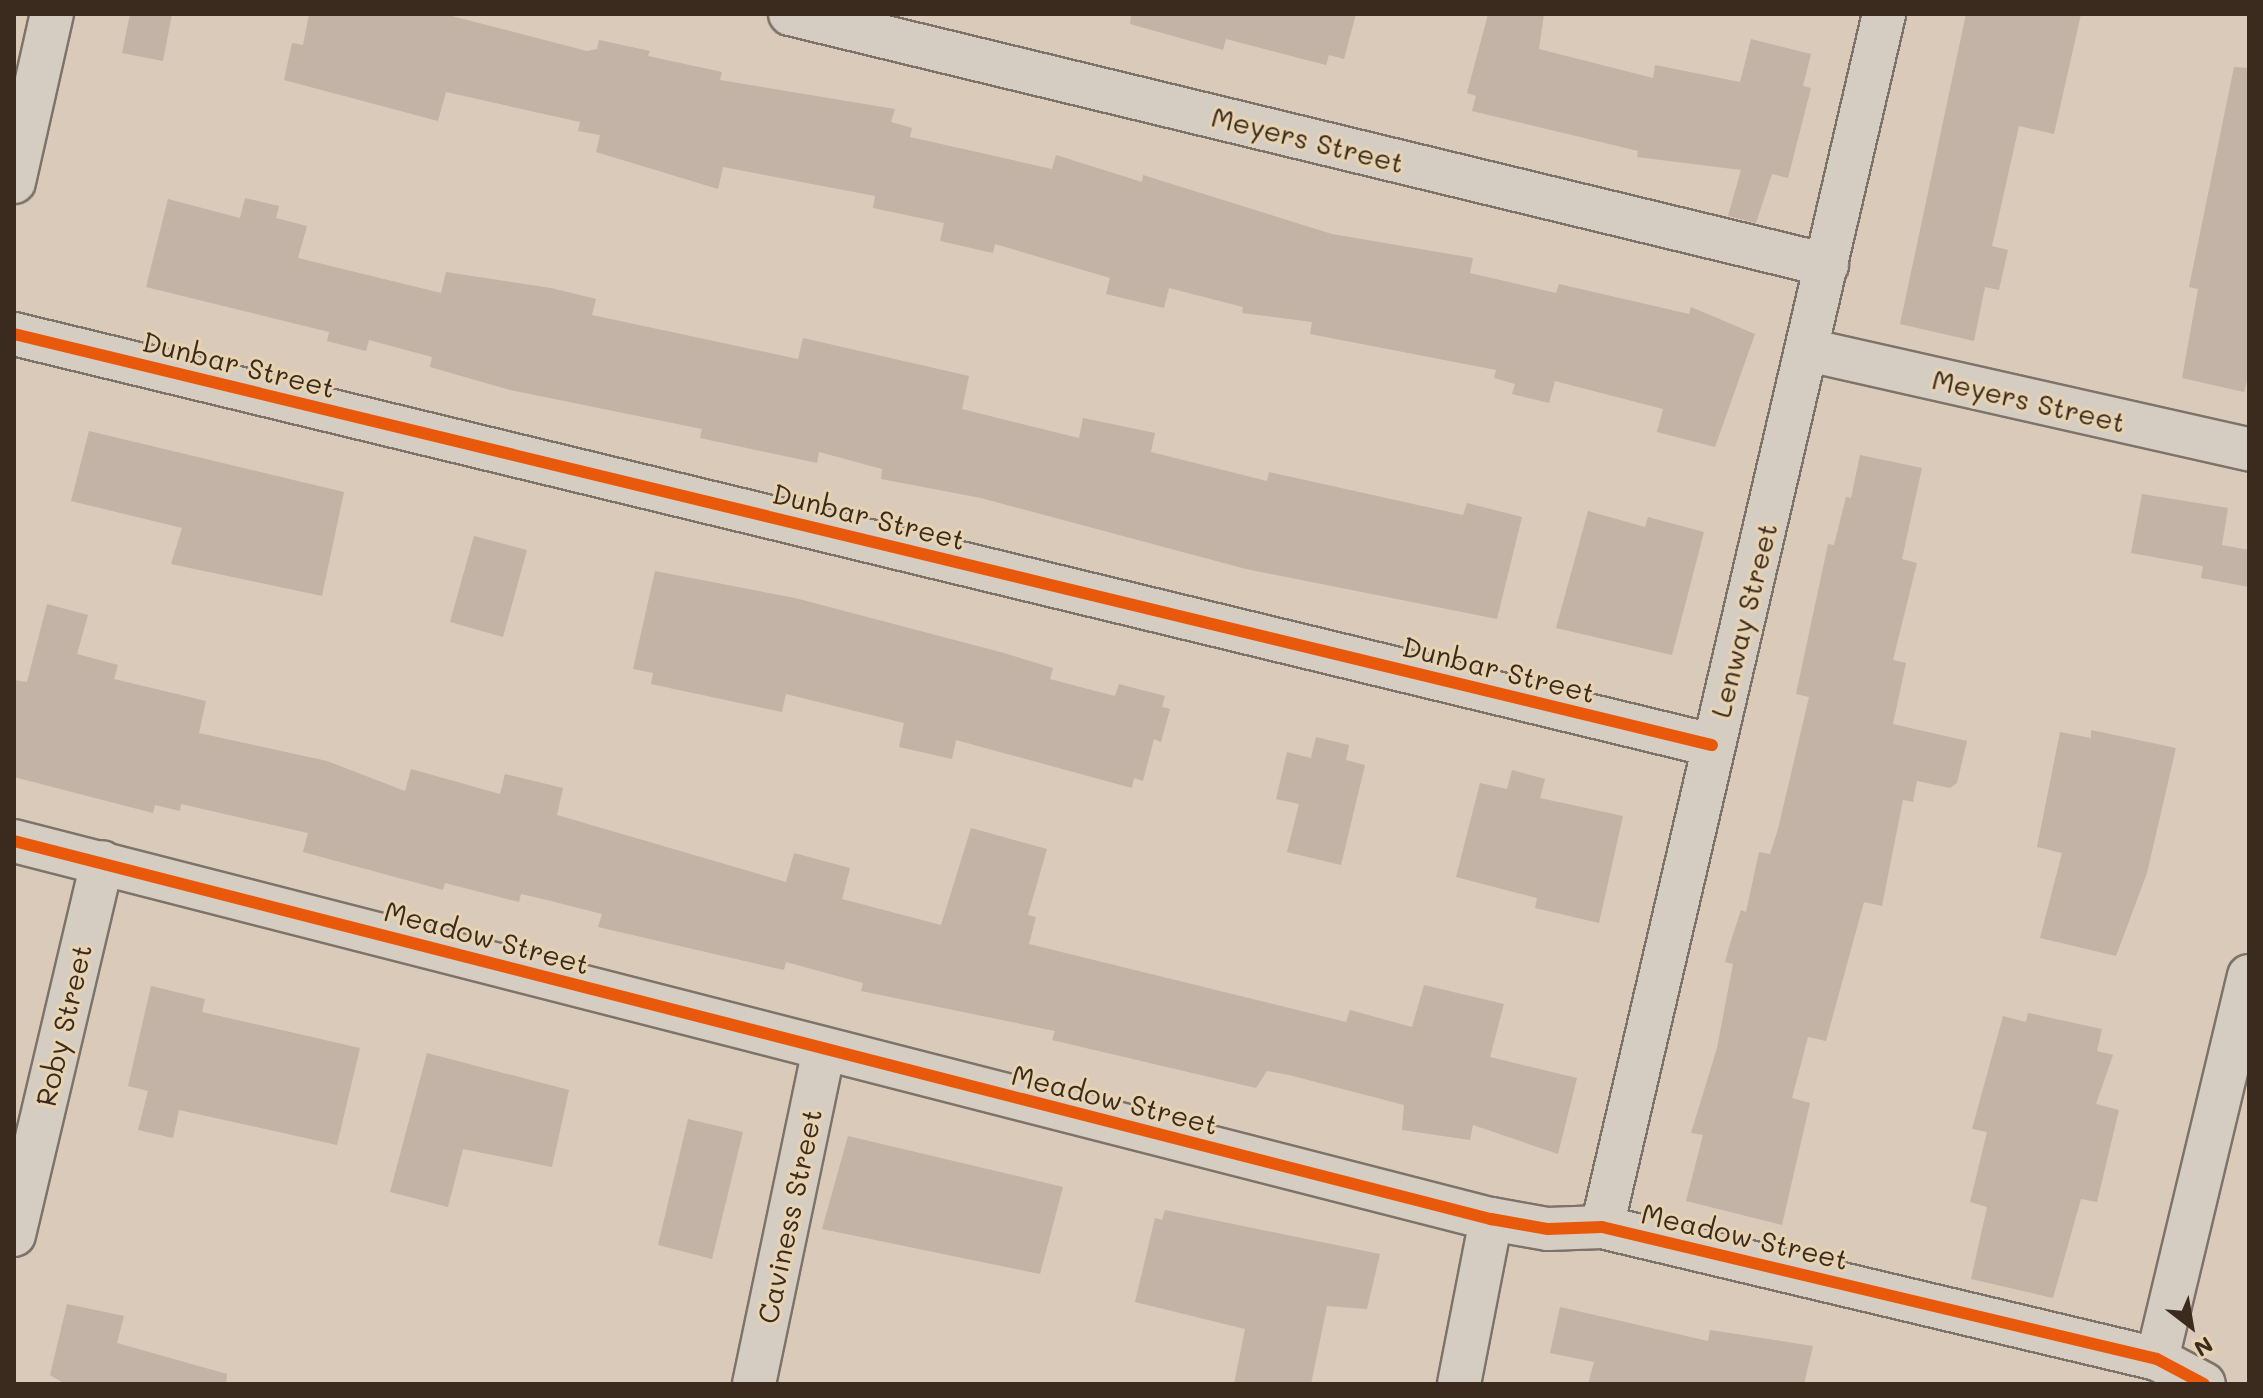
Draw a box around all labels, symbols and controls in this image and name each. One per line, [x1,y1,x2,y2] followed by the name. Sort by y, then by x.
[1208,99,1408,179] street label: Meyers Street
[139,324,339,404] street label: Dunbar Street
[1929,361,2129,439] street label: Meyers Street
[769,476,969,556] street label: Dunbar Street
[1703,519,1783,721] street label: Lenway Street
[1399,629,1599,709] street label: Dunbar Street
[381,893,593,981] street label: Meadow Street
[28,941,98,1109] street label: Roby Street
[1008,1057,1222,1141] street label: Meadow Street
[750,1105,828,1327] street label: Caviness Street
[1638,1196,1852,1276] street label: Meadow Street
[2151,1286,2231,1366] north arrow
[2189,1330,2218,1364] text: N

